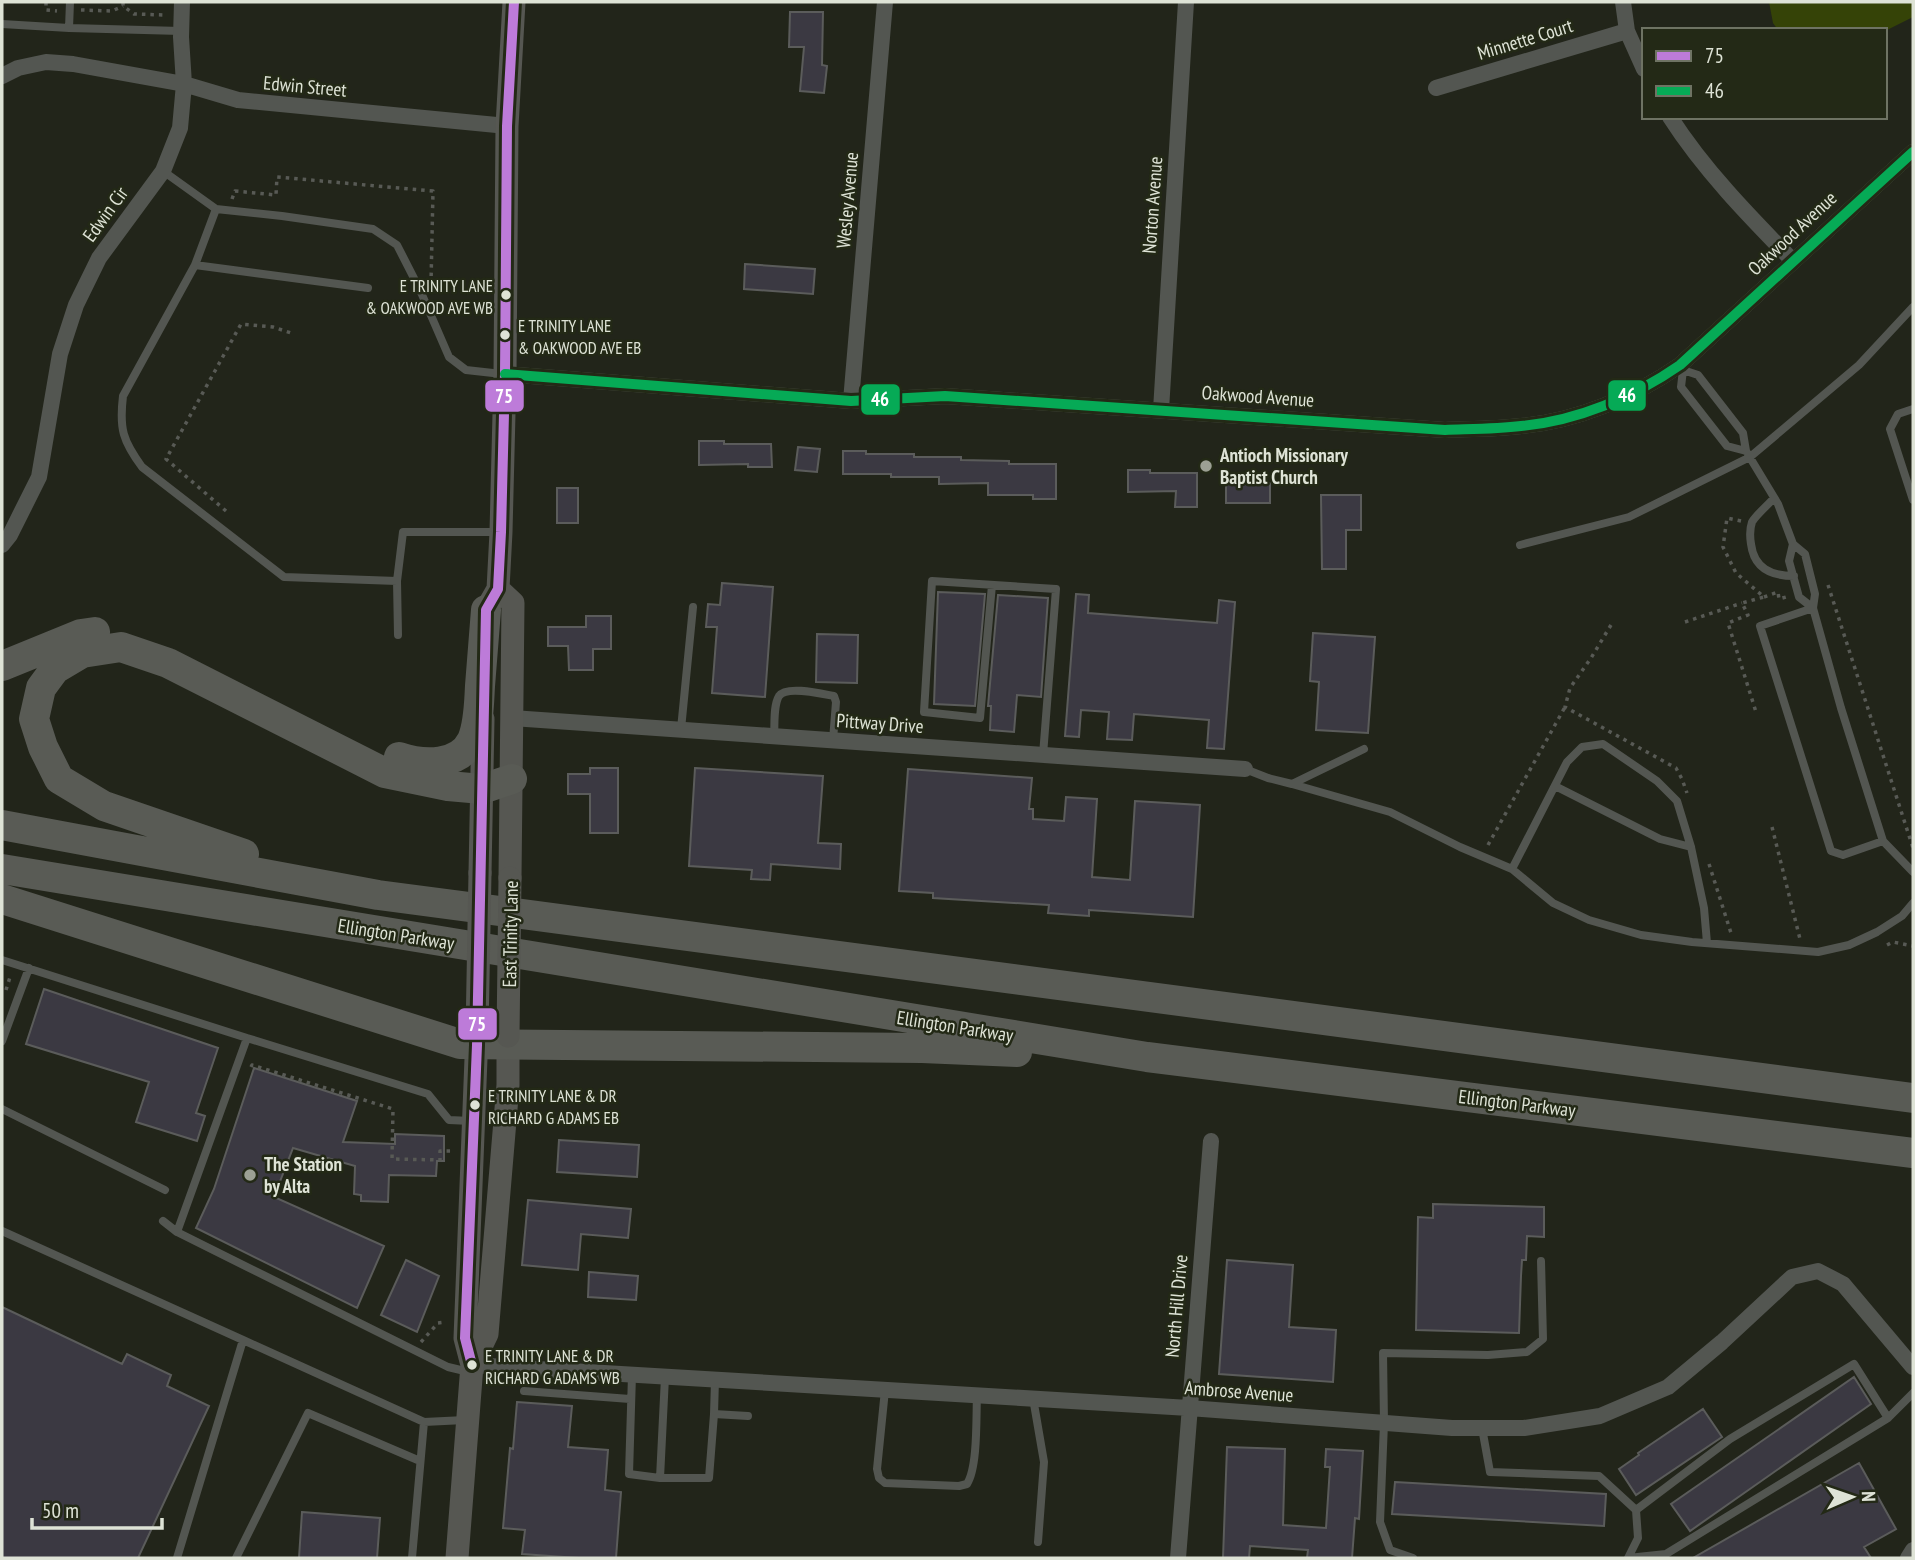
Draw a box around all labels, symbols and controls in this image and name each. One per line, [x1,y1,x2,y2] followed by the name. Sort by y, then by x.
[1474,13,1576,65] street label: Minnette Court
[1642,28,1887,119] legend
[1705,42,1724,69] text: 75
[262,70,348,102] street label: Edwin Street
[1705,77,1724,104] text: 46
[831,151,863,249] street label: Wesley Avenue
[1137,155,1167,254] street label: Norton Avenue
[77,181,133,246] street label: Edwin Cir
[1743,186,1841,280] street label: Oakwood Avenue
[366,275,493,319] place label: E TRINITY LANE & OAKWOOD AVE WB
[499,288,513,302] marker: E TRINITY LANE & OAKWOOD AVE WB
[518,315,641,359] place label: E TRINITY LANE & OAKWOOD AVE EB
[498,328,512,342] marker: E TRINITY LANE & OAKWOOD AVE EB
[484,379,525,413] line badge: 75
[1607,379,1647,412] line badge: 46
[1201,380,1315,412] street label: Oakwood Avenue
[860,383,901,416] line badge: 46
[1618,383,1636,407] text: 46
[495,384,513,408] text: 75
[871,387,889,411] text: 46
[1219,443,1348,489] place label: Antioch Missionary Baptist Church
[1198,458,1214,474] marker: Antioch Missionary Baptist Church
[836,708,924,738] street label: Pittway Drive
[497,880,523,988] street label: East Trinity Lane
[336,913,457,955] street label: Ellington Parkway
[895,1005,1016,1047] street label: Ellington Parkway
[457,1007,498,1041] line badge: 75
[468,1012,486,1036] text: 75
[1457,1084,1578,1122] street label: Ellington Parkway
[488,1085,619,1129] place label: E TRINITY LANE & DR RICHARD G ADAMS EB
[468,1098,482,1112] marker: E TRINITY LANE & DR RICHARD G ADAMS EB
[264,1152,342,1198] place label: The Station by Alta
[242,1167,258,1183] marker: The Station by Alta
[1160,1253,1192,1359] street label: North Hill Drive
[485,1345,620,1389] place label: E TRINITY LANE & DR RICHARD G ADAMS WB
[465,1358,479,1372] marker: E TRINITY LANE & DR RICHARD G ADAMS WB
[1184,1375,1294,1407] street label: Ambrose Avenue
[1817,1462,1887,1532] north arrow
[32,1486,161,1530] scale bar
[1857,1491,1881,1502] text: N
[42,1497,79,1524] text: 50 m

